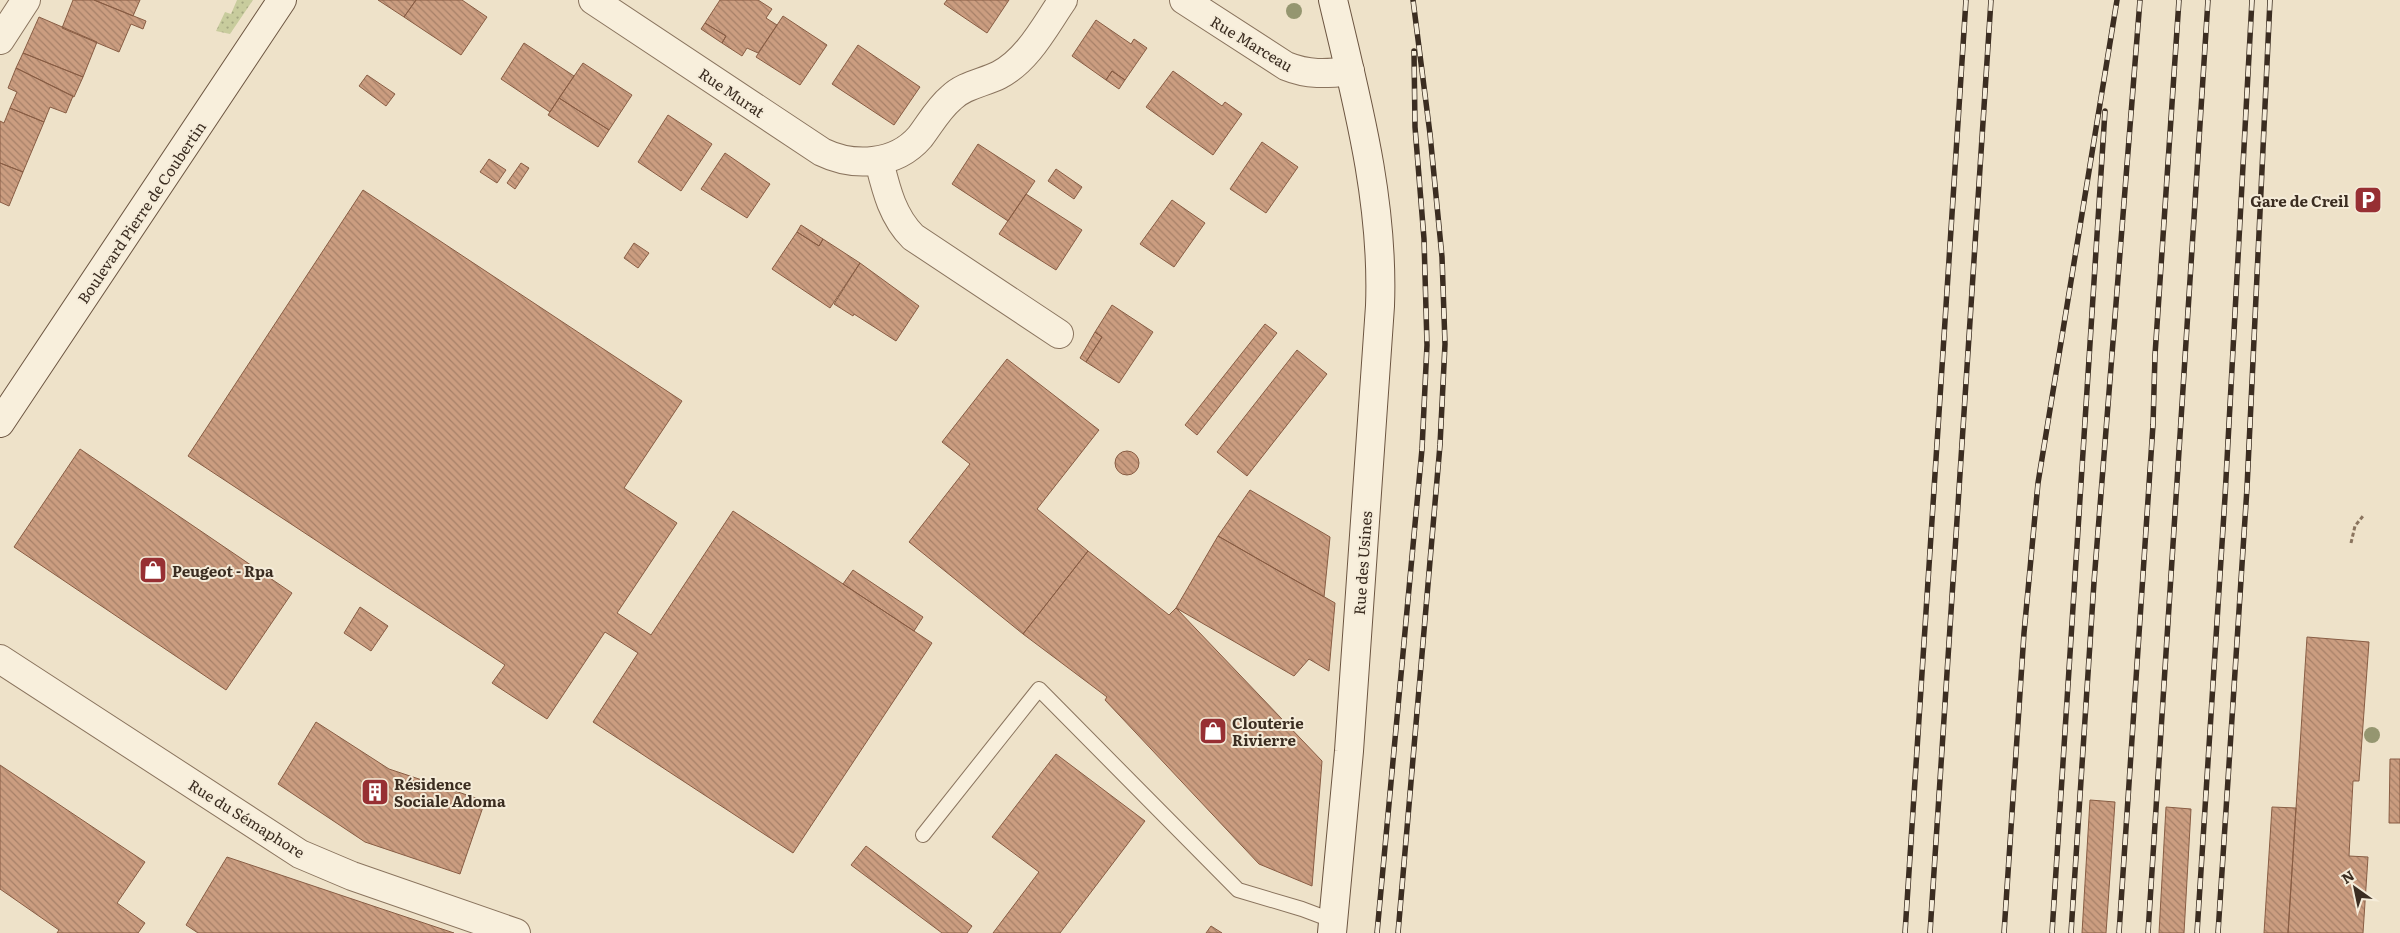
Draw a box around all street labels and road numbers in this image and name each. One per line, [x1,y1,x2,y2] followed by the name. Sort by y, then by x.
[1206,9,1298,77] street label: Rue Marceau
[694,61,770,123] street label: Rue Murat
[71,116,211,308] street label: Boulevard Pierre de Coubertin
[1347,510,1377,616] street label: Rue des Usines
[184,773,310,863] street label: Rue du Sémaphore

